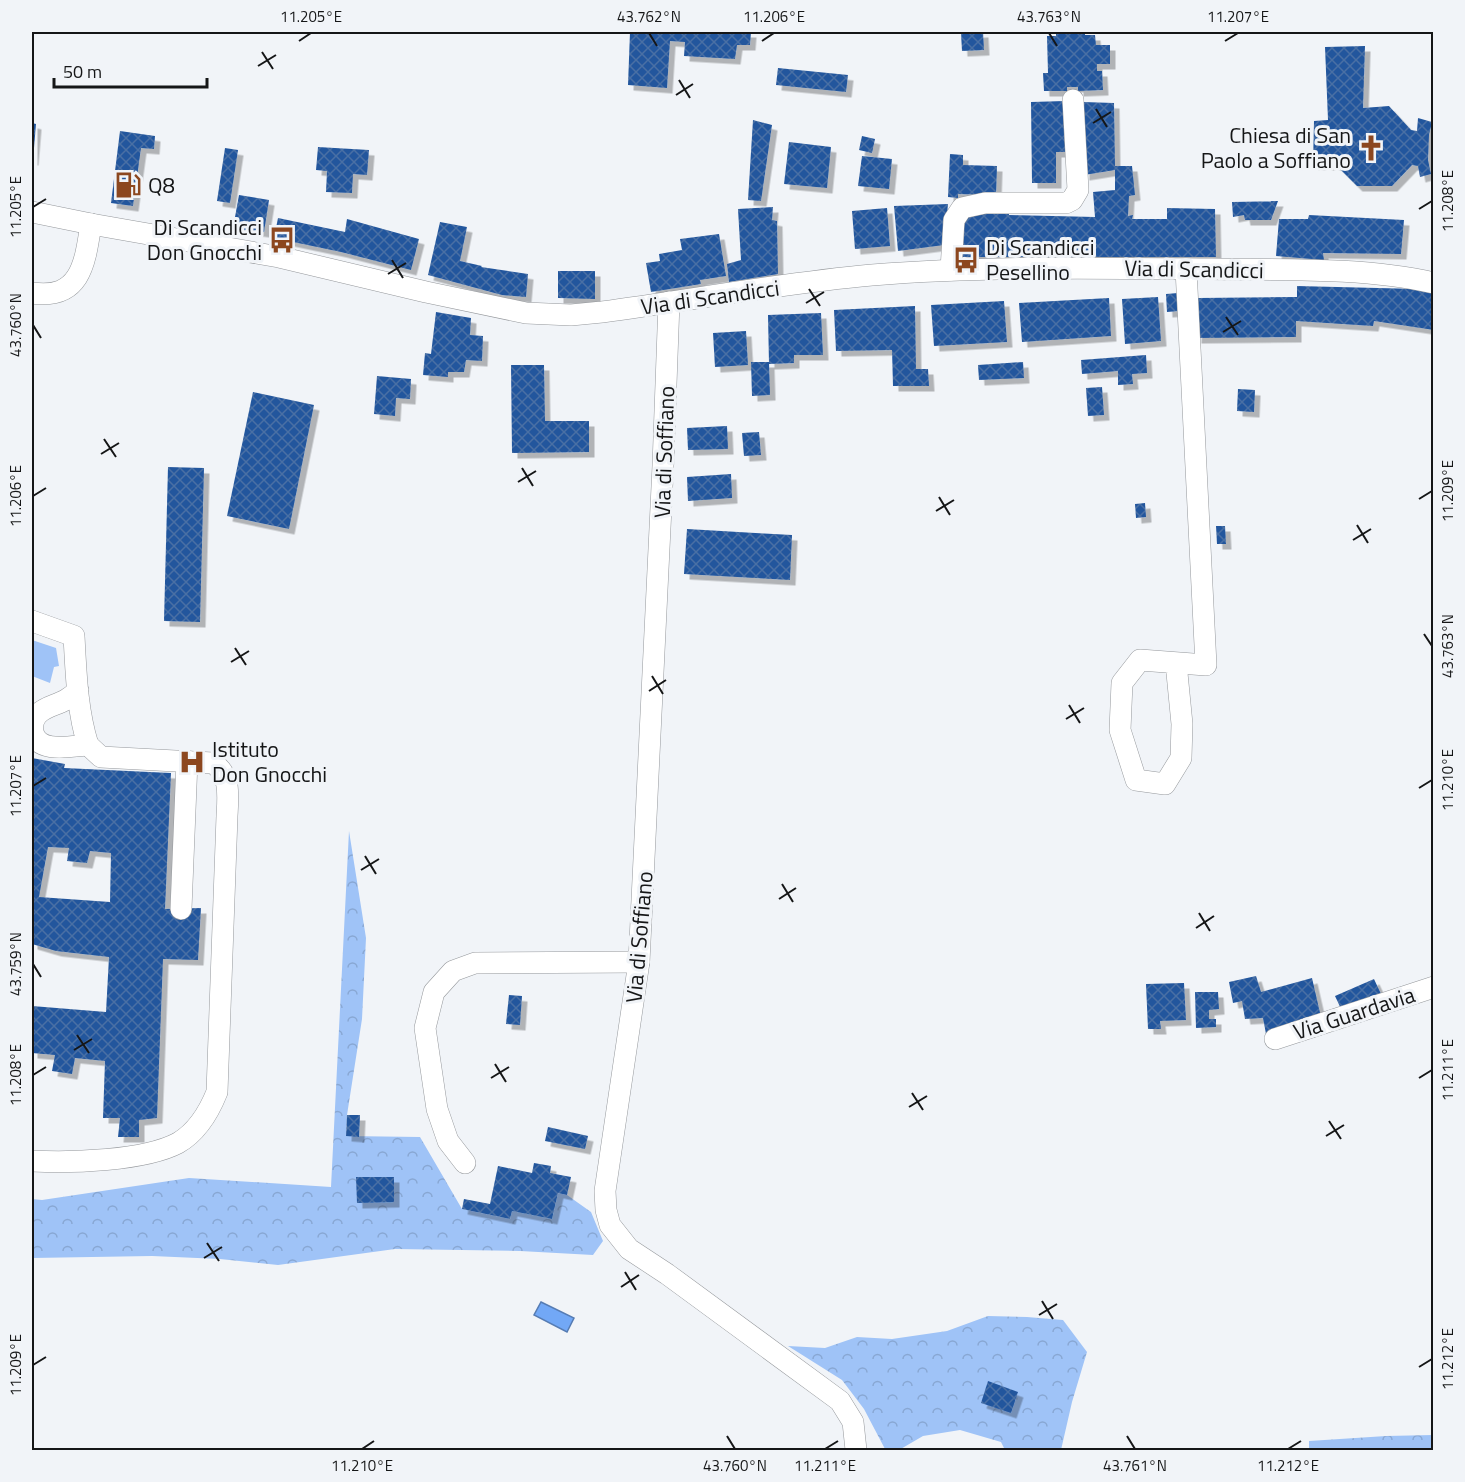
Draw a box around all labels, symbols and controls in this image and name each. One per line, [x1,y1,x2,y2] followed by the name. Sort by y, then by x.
[280,5,342,28] text: 11.205°E
[617,5,681,28] text: 43.762°N
[743,5,805,28] text: 11.206°E
[1017,5,1081,28] text: 43.763°N
[1207,5,1269,28] text: 11.207°E
[54,51,207,89] scale bar
[63,58,102,85] text: 50 m
[1201,118,1351,177] place label: Chiesa di San Paolo a Soffiano
[1356,133,1386,163] church icon: Chiesa di San Paolo a Soffiano
[148,168,175,202] place label: Q8
[113,170,143,200] fuel station icon: Q8
[1436,170,1459,232] text: 11.208°E
[4,176,27,238] text: 11.205°E
[147,210,262,269] place label: Di Scandicci Don Gnocchi
[267,225,297,255] bus stop icon: Di Scandicci Don Gnocchi
[986,230,1095,289] place label: Di Scandicci Pesellino
[951,245,981,275] bus stop icon: Di Scandicci Pesellino
[1124,251,1264,287] street label: Via di Scandicci
[639,270,781,324] street label: Via di Scandicci
[4,293,27,357] text: 43.760°N
[645,385,683,519] street label: Via di Soffiano
[1436,460,1459,522] text: 11.209°E
[4,465,27,527] text: 11.206°E
[1436,614,1459,678] text: 43.763°N
[212,732,327,791] place label: Istituto Don Gnocchi
[177,747,207,777] hospital icon: Istituto Don Gnocchi
[1436,749,1459,811] text: 11.210°E
[4,755,27,817] text: 11.207°E
[616,870,662,1004] street label: Via di Soffiano
[4,932,27,996] text: 43.759°N
[1289,977,1419,1049] street label: Via Guardavia
[1436,1039,1459,1101] text: 11.211°E
[4,1044,27,1106] text: 11.208°E
[1436,1328,1459,1390] text: 11.212°E
[4,1334,27,1396] text: 11.209°E
[331,1454,393,1477] text: 11.210°E
[703,1454,767,1477] text: 43.760°N
[794,1454,856,1477] text: 11.211°E
[1103,1454,1167,1477] text: 43.761°N
[1257,1454,1319,1477] text: 11.212°E

